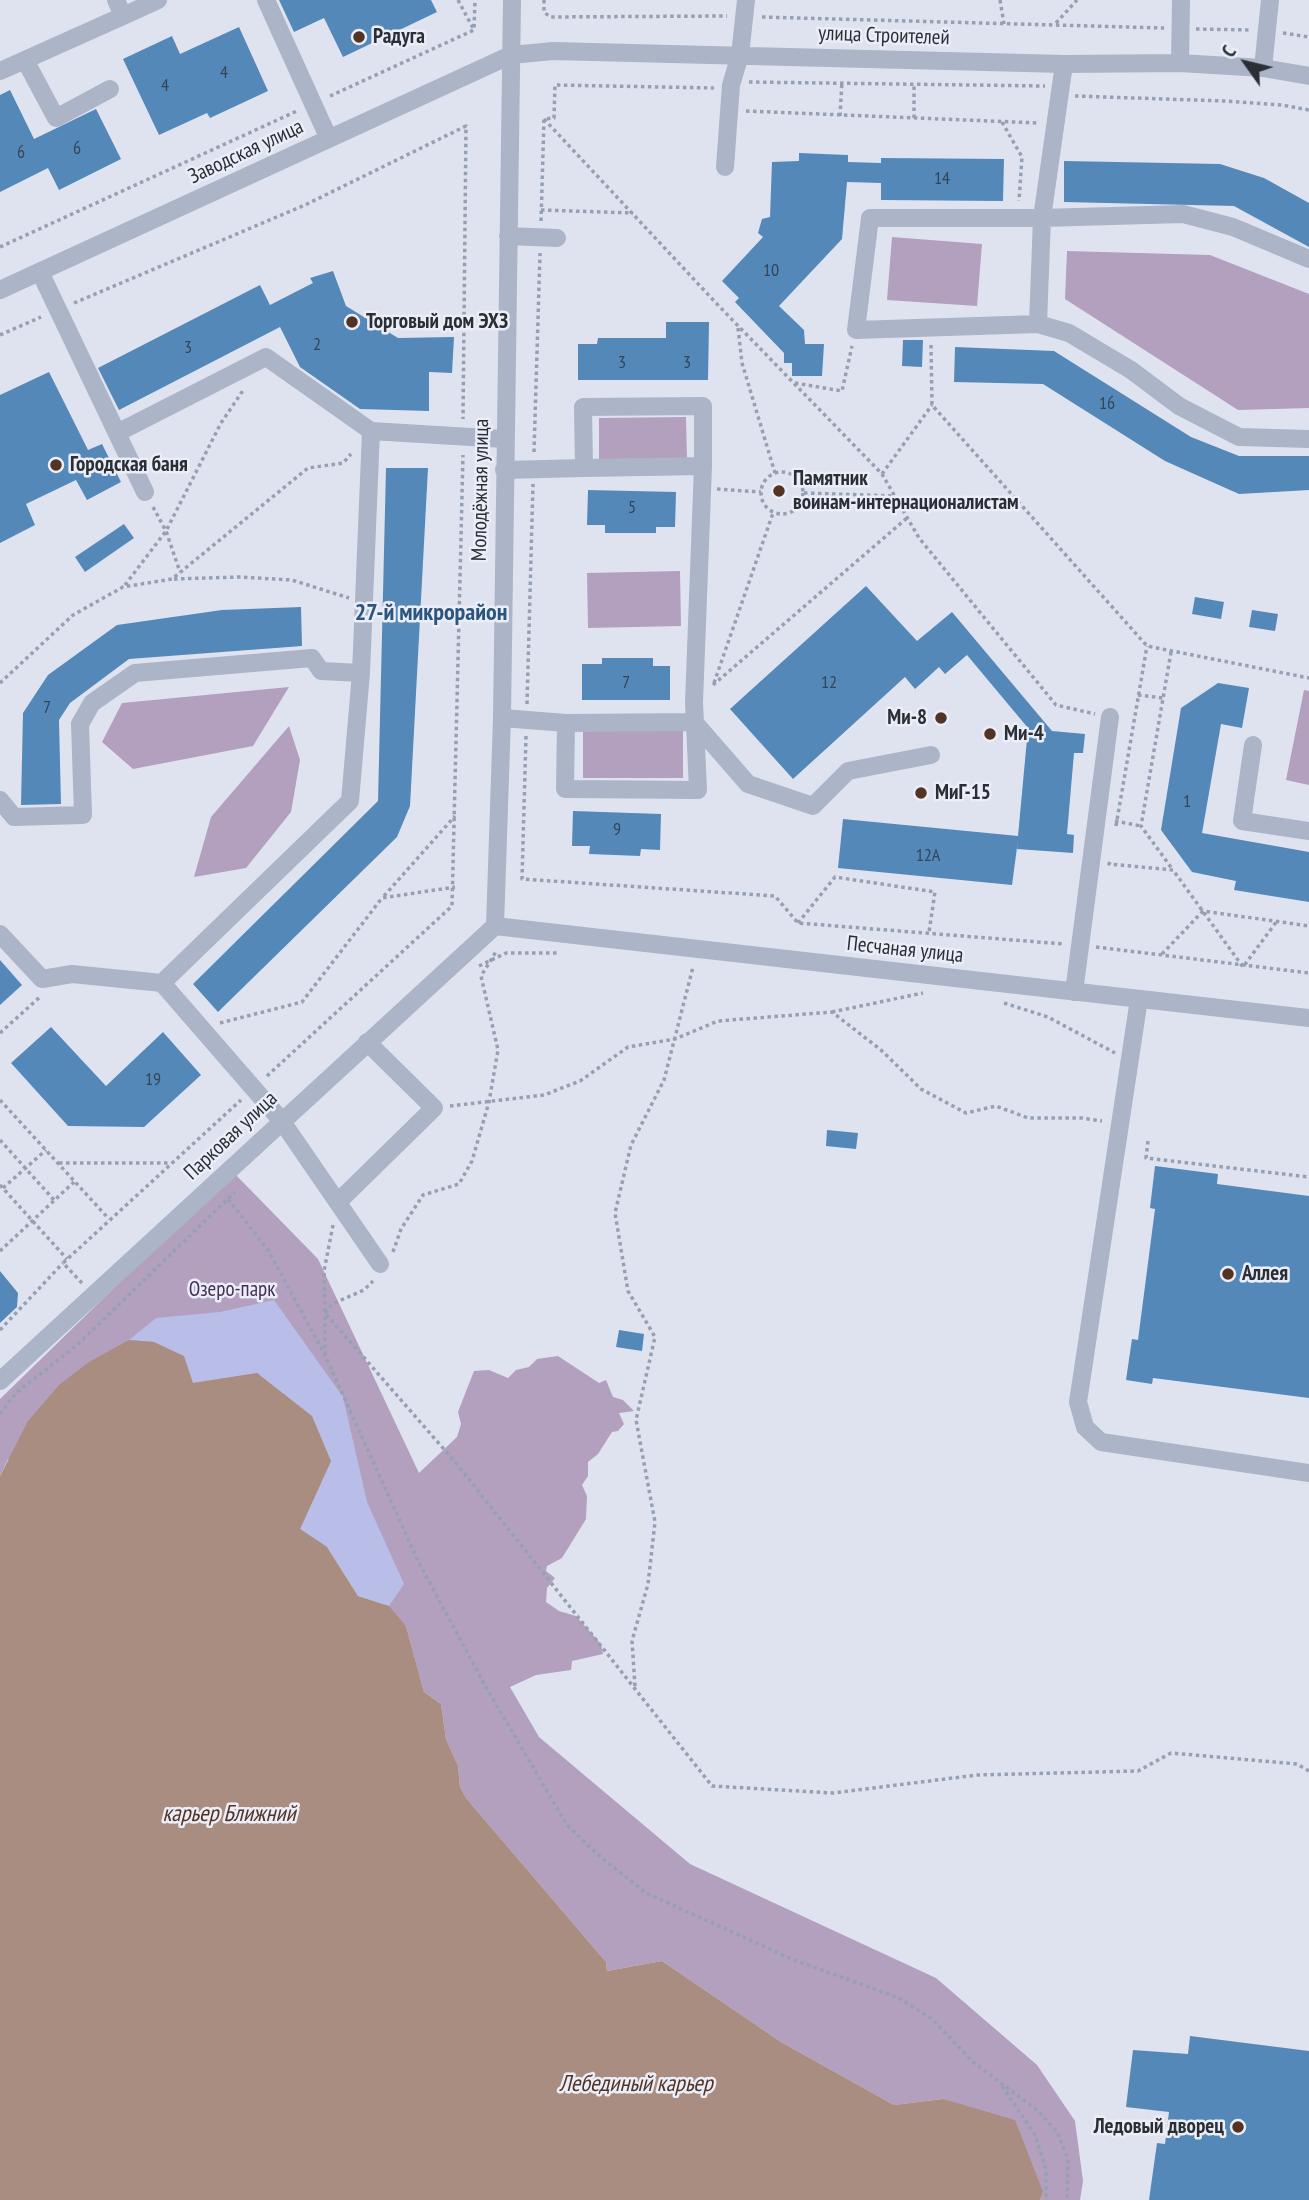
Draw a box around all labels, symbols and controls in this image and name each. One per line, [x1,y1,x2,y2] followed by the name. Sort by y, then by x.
[818,21,950,51] street label: улица Строителей
[373,24,425,50] place label: Радуга
[1211,28,1281,98] north arrow
[351,29,367,45] marker: Радуга
[1216,41,1241,62] text: С
[220,62,228,84] house number: 4
[161,75,169,97] house number: 4
[185,114,307,190] street label: Заводская улица
[73,138,81,160] house number: 6
[17,142,25,164] house number: 6
[934,168,950,190] house number: 14
[763,260,779,282] house number: 10
[366,309,508,335] place label: Торговый дом ЭХЗ
[344,314,360,330] marker: Торговый дом ЭХЗ
[313,334,321,356] house number: 2
[184,337,192,359] house number: 3
[618,352,626,374] house number: 3
[683,352,691,374] house number: 3
[1099,393,1115,415] house number: 16
[467,419,495,561] street label: Молодёжная улица
[70,452,188,478] place label: Городская баня
[48,457,64,473] marker: Городская баня
[793,466,1019,516] place label: Памятник воинам-интернационалистам
[771,483,787,499] marker: Памятник воинам-интернационалистам
[628,497,636,519] house number: 5
[355,599,507,627] district label: 27-й микрорайон
[622,672,630,694] house number: 7
[821,672,837,694] house number: 12
[43,697,51,719] house number: 7
[887,705,927,731] place label: Ми-8
[933,710,949,726] marker: Ми-8
[1004,721,1044,747] place label: Ми-4
[982,726,998,742] marker: Ми-4
[935,780,991,806] place label: МиГ-15
[913,785,929,801] marker: МиГ-15
[1183,791,1191,813] house number: 1
[613,819,621,841] house number: 9
[916,845,940,867] house number: 12А
[846,931,964,969] street label: Песчаная улица
[145,1069,161,1091] house number: 19
[179,1087,283,1185] street label: Парковая улица
[1242,1261,1288,1287] place label: Аллея
[1220,1266,1236,1282] marker: Аллея
[189,1277,275,1303] park label: Озеро-парк
[162,1800,296,1828] water label: карьер Ближний
[559,2070,713,2098] water label: Лебединый карьер
[1094,2114,1224,2140] place label: Ледовый дворец
[1230,2119,1246,2135] marker: Ледовый дворец

